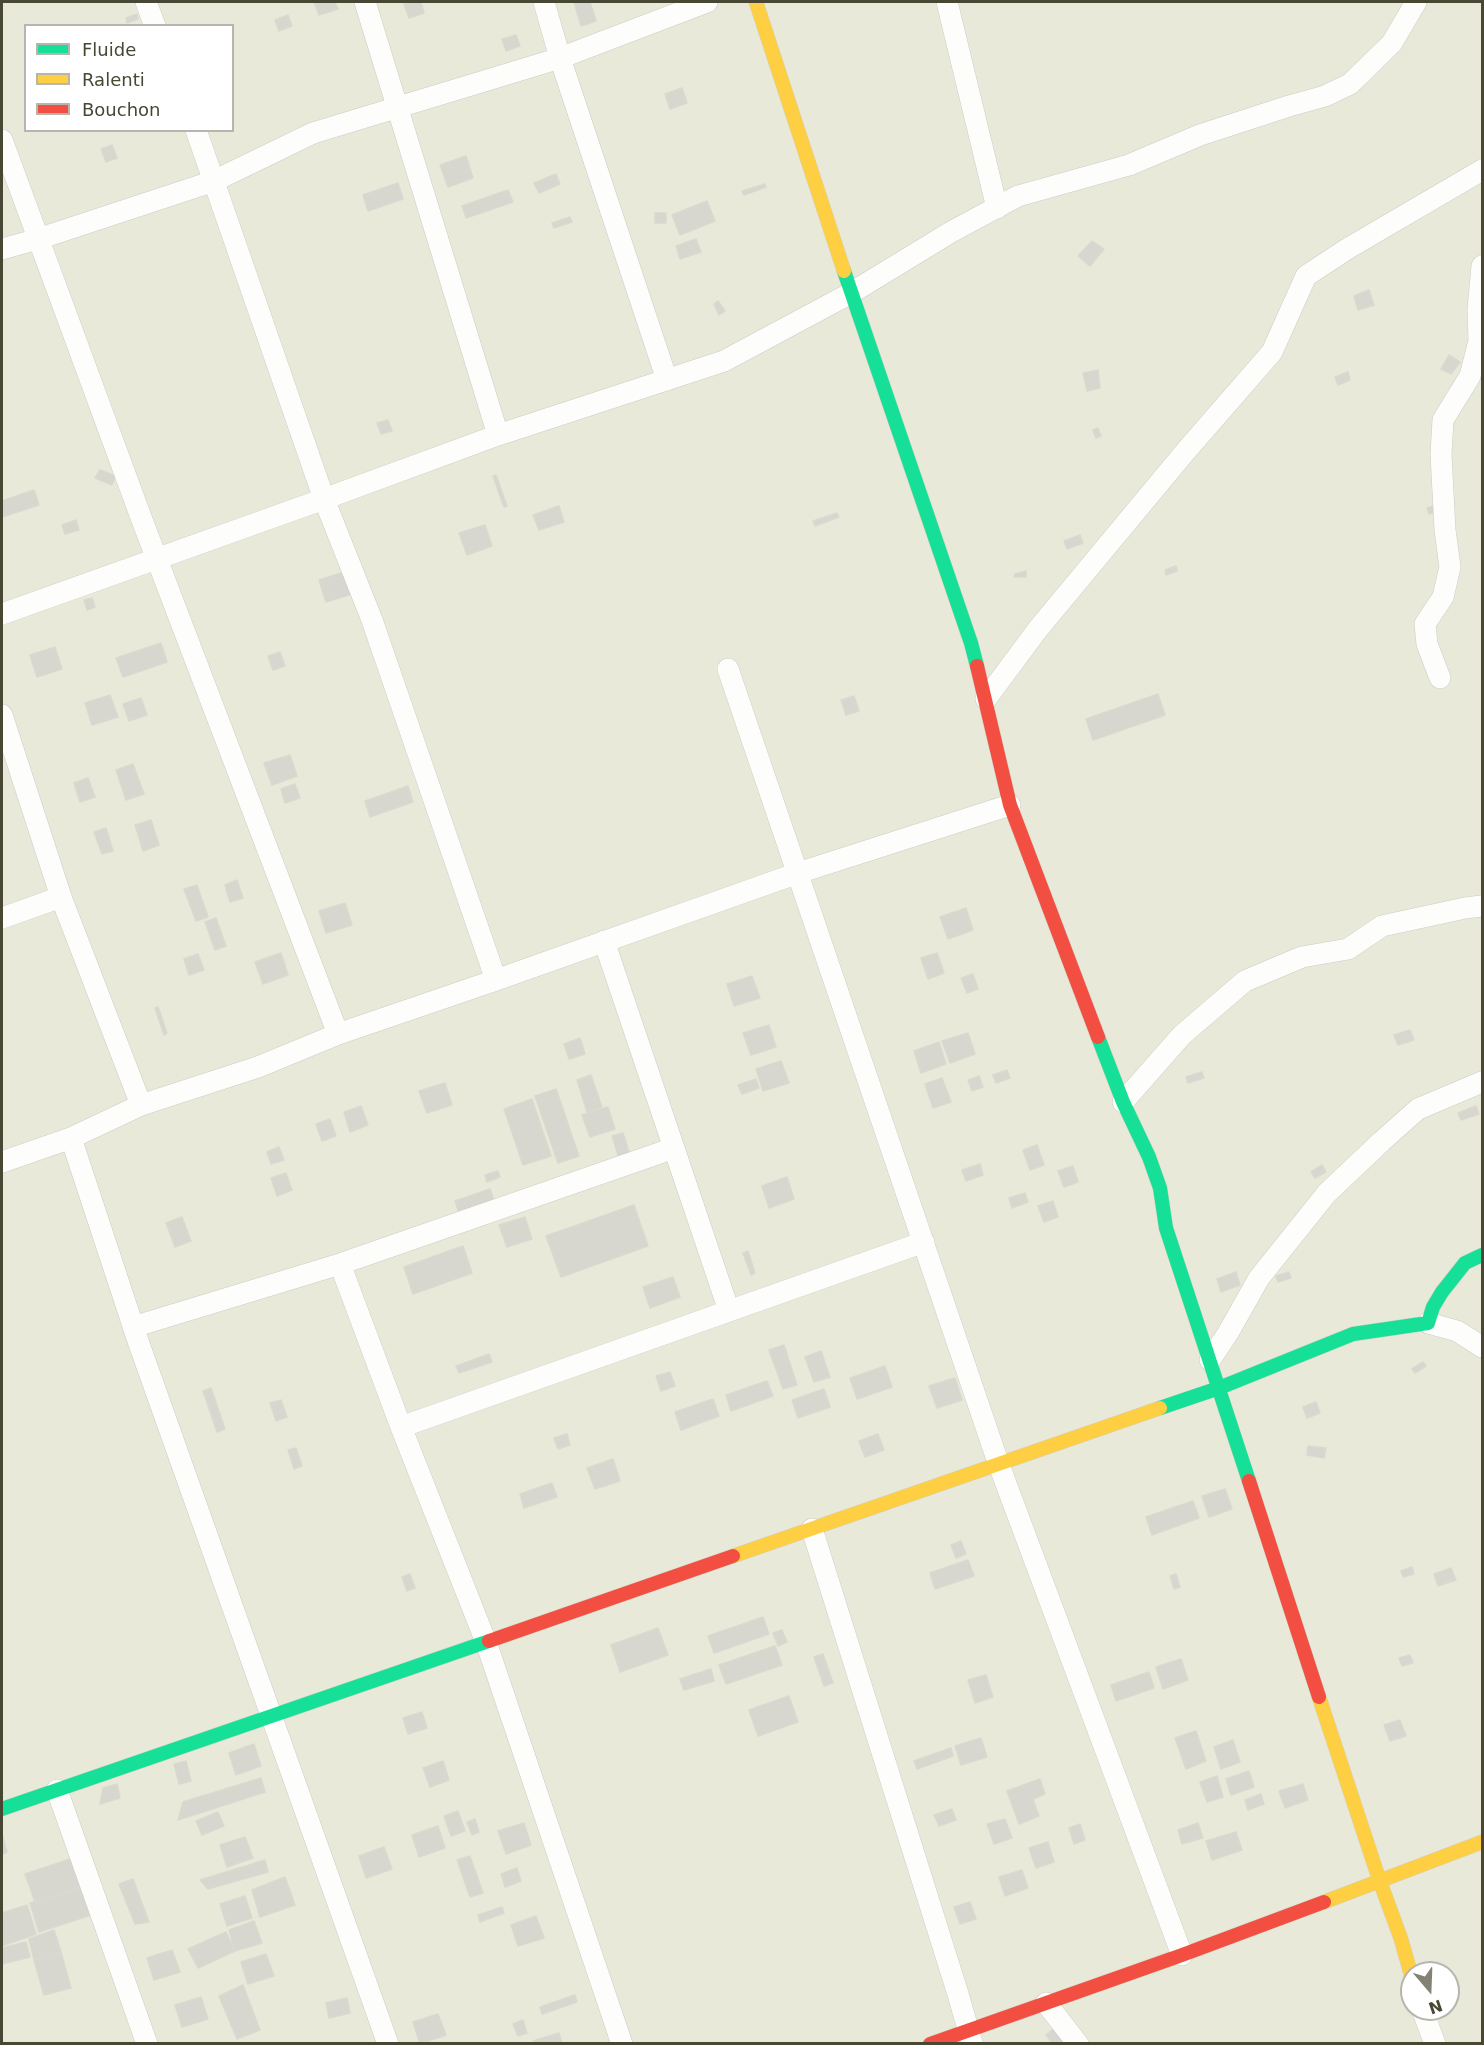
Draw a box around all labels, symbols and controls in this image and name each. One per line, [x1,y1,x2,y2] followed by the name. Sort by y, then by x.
[24,24,234,132] legend
[82,39,136,60] text: Fluide
[82,69,145,90] text: Ralenti
[82,99,161,120] text: Bouchon
[1400,1961,1460,2021] north arrow
[1426,1995,1445,2018] text: N

